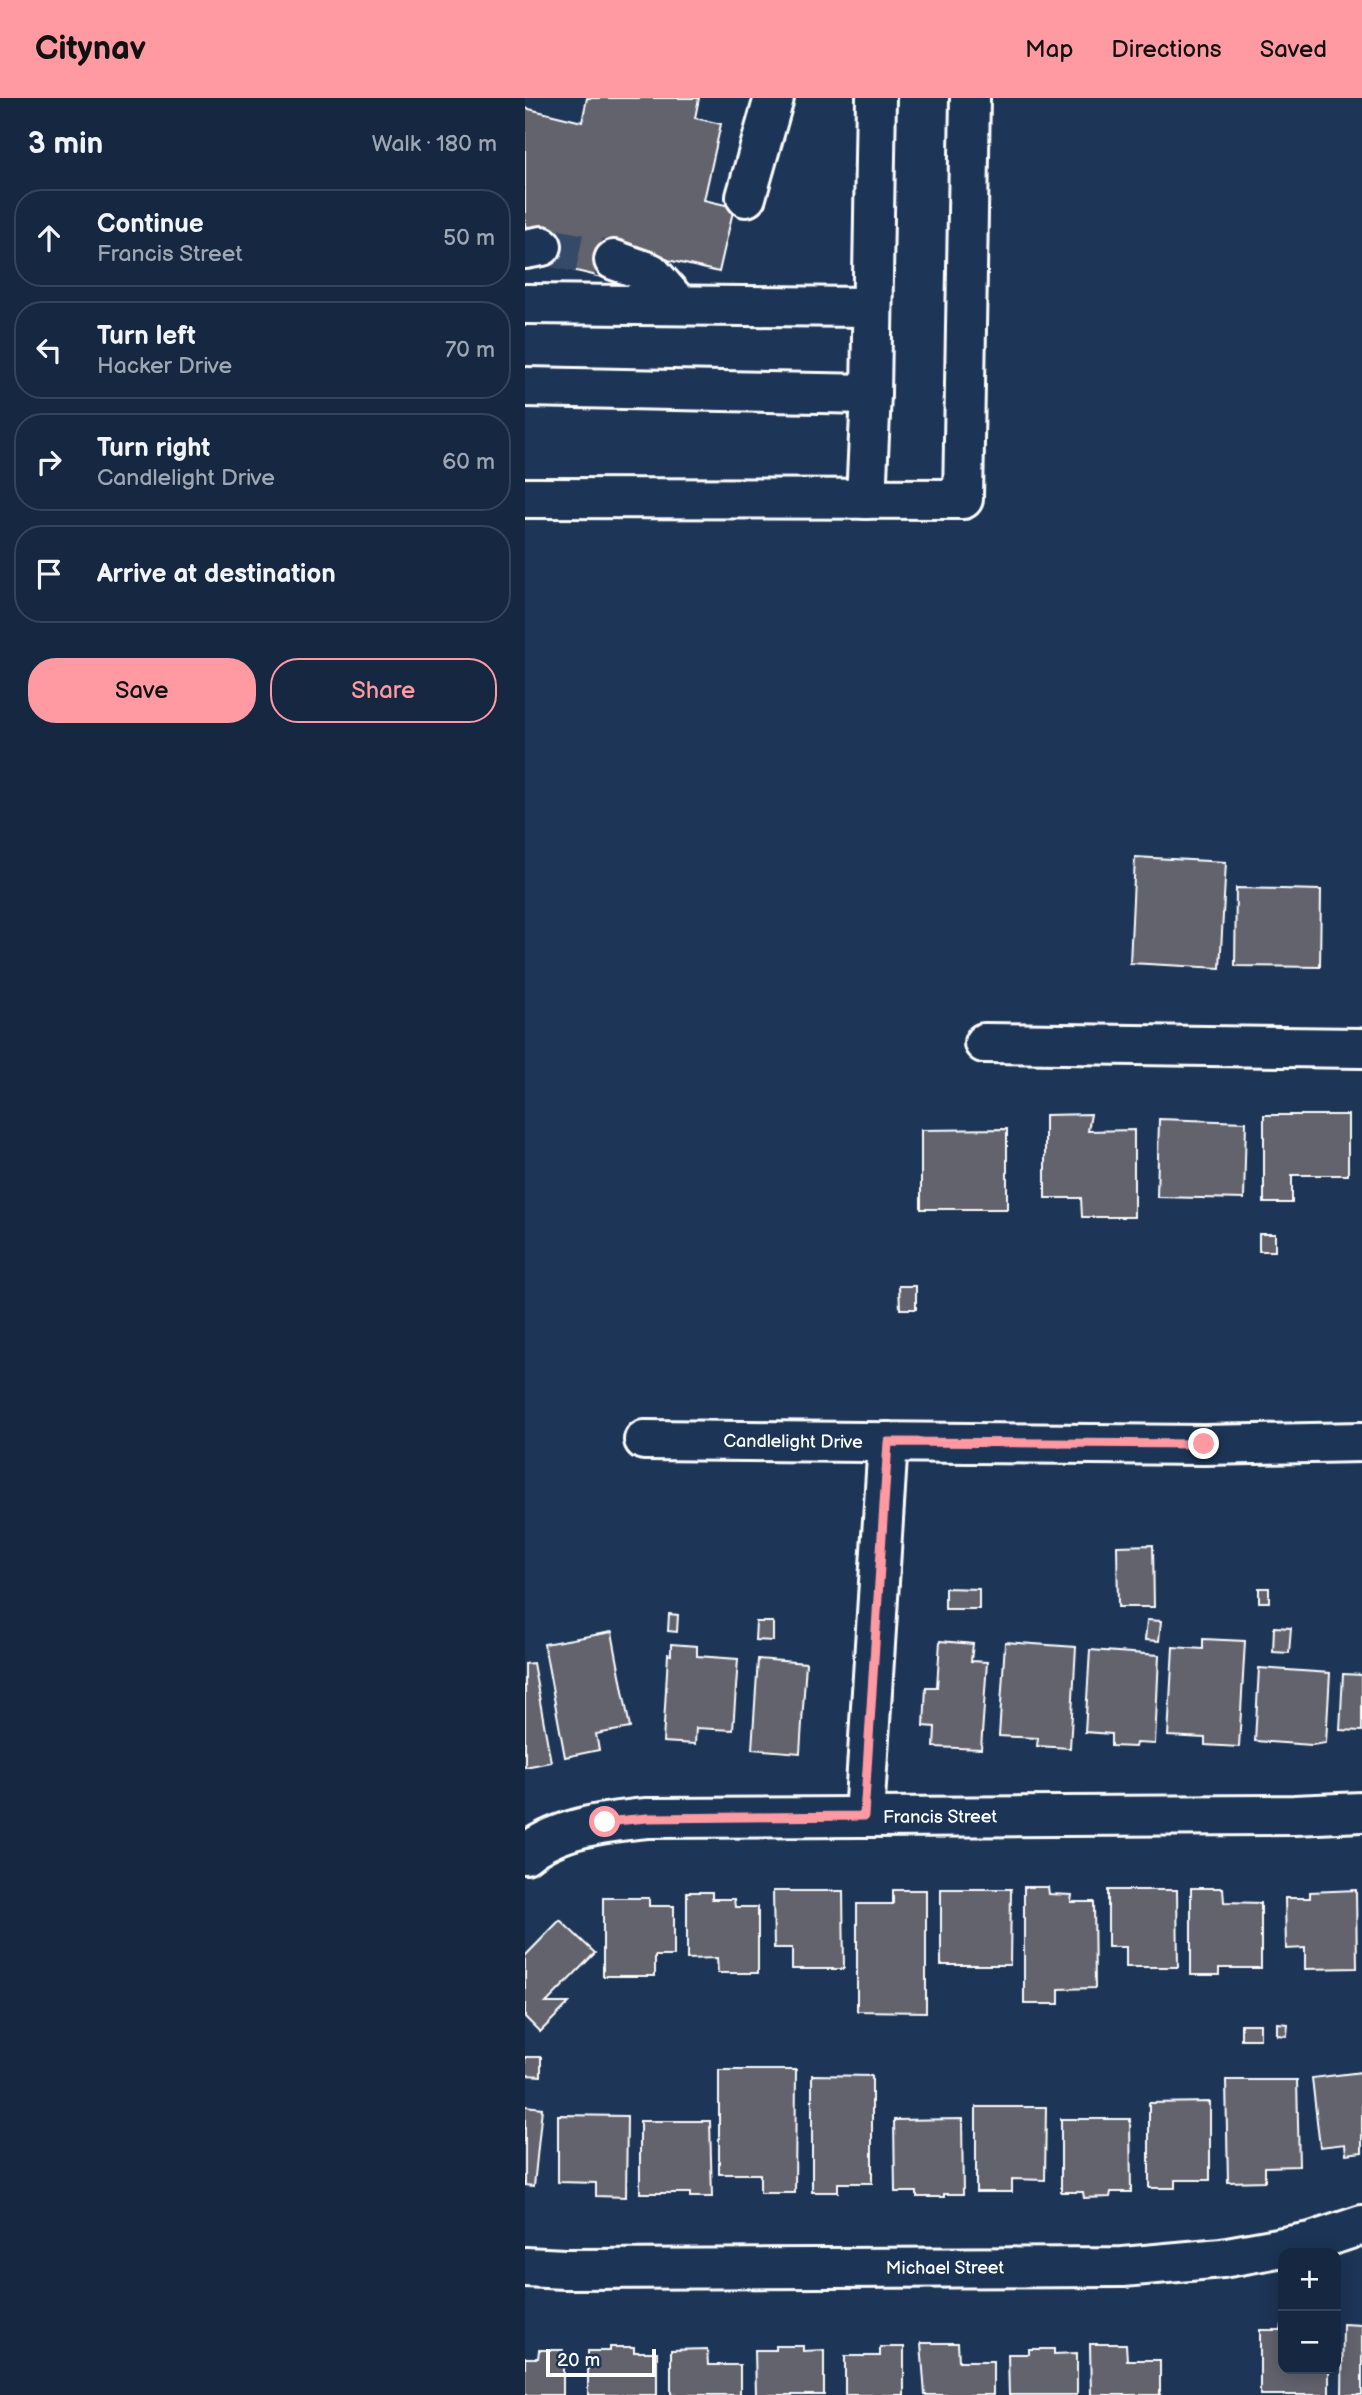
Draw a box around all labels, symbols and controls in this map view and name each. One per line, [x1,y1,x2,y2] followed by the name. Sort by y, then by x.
[35,29,146,69] text: Citynav
[1025,35,1073,64] text: Map
[1111,35,1222,64] text: Directions
[1260,35,1327,64] text: Saved
[28,126,103,162] text: 3 min
[372,130,497,158] text: Walk · 180 m
[97,209,204,240] text: Continue
[30,219,68,257] icon: ahead
[443,224,495,252] text: 50 m
[97,240,242,268] text: Francis Street
[97,321,196,352] text: Turn left
[30,331,68,369] icon: left
[445,336,495,364] text: 70 m
[97,352,232,380] text: Hacker Drive
[97,433,210,464] text: Turn right
[30,443,68,481] icon: right
[442,448,495,476] text: 60 m
[97,464,275,492] text: Candlelight Drive
[30,555,68,593] icon: arrive
[97,559,336,590] text: Arrive at destination
[28,658,256,723] button: Save
[270,658,497,723] button: Share
[1188,1428,1219,1459] route end
[723,1430,863,1452] street label: Candlelight Drive
[589,1806,620,1837] route start
[883,1806,997,1827] street label: Francis Street
[1278,2248,1341,2374] map controls
[1278,2248,1341,2311] button: +
[886,2257,1005,2278] street label: Michael Street
[1278,2311,1341,2374] button: −
[546,2346,656,2378] scale bar
[557,2349,600,2372] text: 20 m

